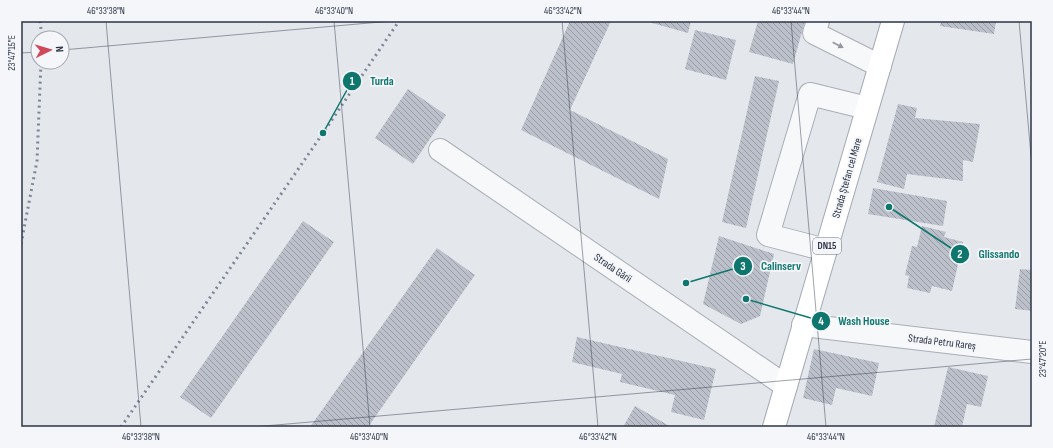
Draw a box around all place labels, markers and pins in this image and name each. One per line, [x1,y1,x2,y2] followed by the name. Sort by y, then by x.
[342,69,401,93] callout: Turda
[950,242,1027,266] callout: Glissando
[733,254,809,278] callout: Calinserv
[811,309,898,333] callout: Wash House

